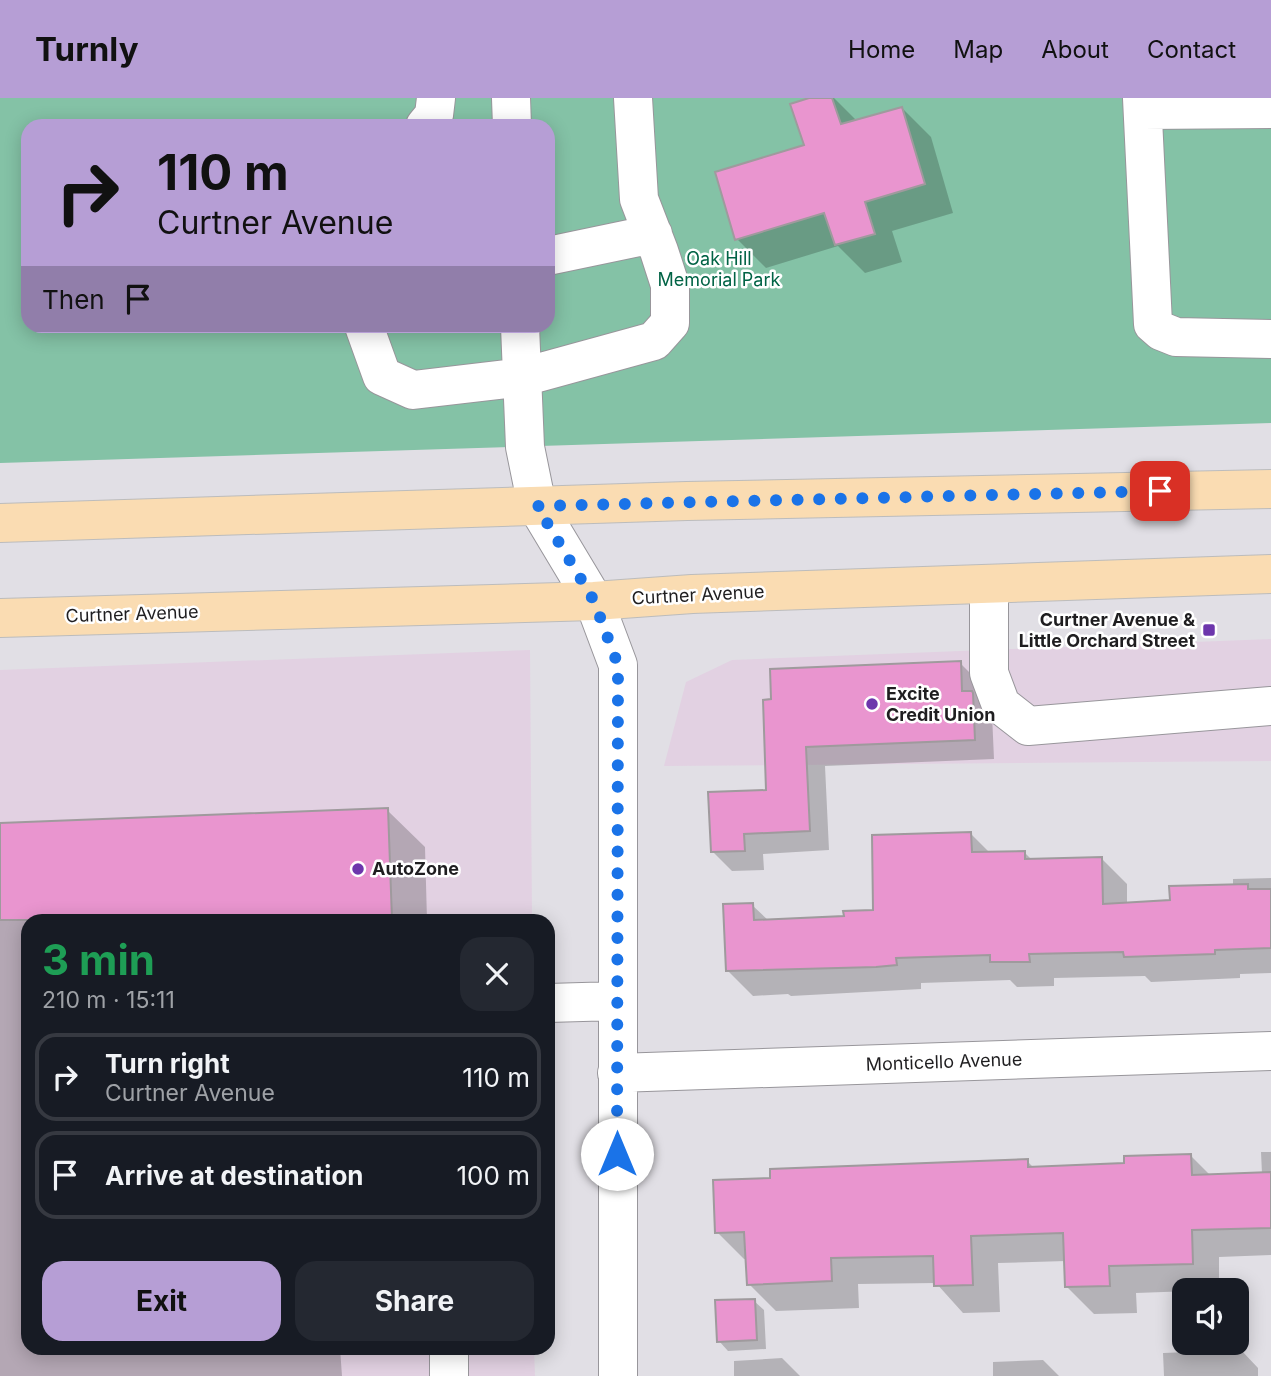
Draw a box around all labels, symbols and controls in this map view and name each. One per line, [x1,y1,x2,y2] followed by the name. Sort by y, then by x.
[35,29,139,69] text: Turnly
[848,35,915,64] text: Home
[953,35,1003,64] text: Map
[1041,35,1109,64] text: About
[1147,35,1236,64] text: Contact
[157,143,289,202] text: 110 m
[42,147,133,238] icon: right
[157,203,393,242] text: Curtner Avenue
[658,248,781,290] park label: Oak Hill Memorial Park
[119,280,157,318] icon: arrive
[42,284,105,315] text: Then
[1130,461,1190,521] pin
[1141,472,1179,510] icon: arrive
[631,581,765,608] street label: Curtner Avenue
[65,601,199,626] street label: Curtner Avenue
[1019,609,1195,651] place label: Curtner Avenue & Little Orchard Street
[1201,622,1217,638] marker: Curtner Avenue & Little Orchard Street
[886,683,996,725] place label: Excite Credit Union
[864,696,880,712] marker: Excite Credit Union
[372,858,459,879] place label: AutoZone
[350,861,366,877] marker: AutoZone
[42,934,155,985] text: 3 min
[460,937,534,1011] button: close
[42,986,175,1014] text: 210 m · 15:11
[105,1048,230,1079] text: Turn right
[865,1048,1023,1075] street label: Monticello Avenue
[46,1058,84,1096] icon: right
[462,1062,530,1093] text: 110 m
[105,1079,275,1107] text: Curtner Avenue
[580,1117,654,1191] position arrow
[46,1156,84,1194] icon: arrive
[105,1160,364,1191] text: Arrive at destination
[457,1160,530,1191] text: 100 m
[42,1261,281,1341] button: Exit
[295,1261,534,1341] button: Share
[1172,1278,1249,1355] map controls
[1172,1278,1249,1355] button: sound

